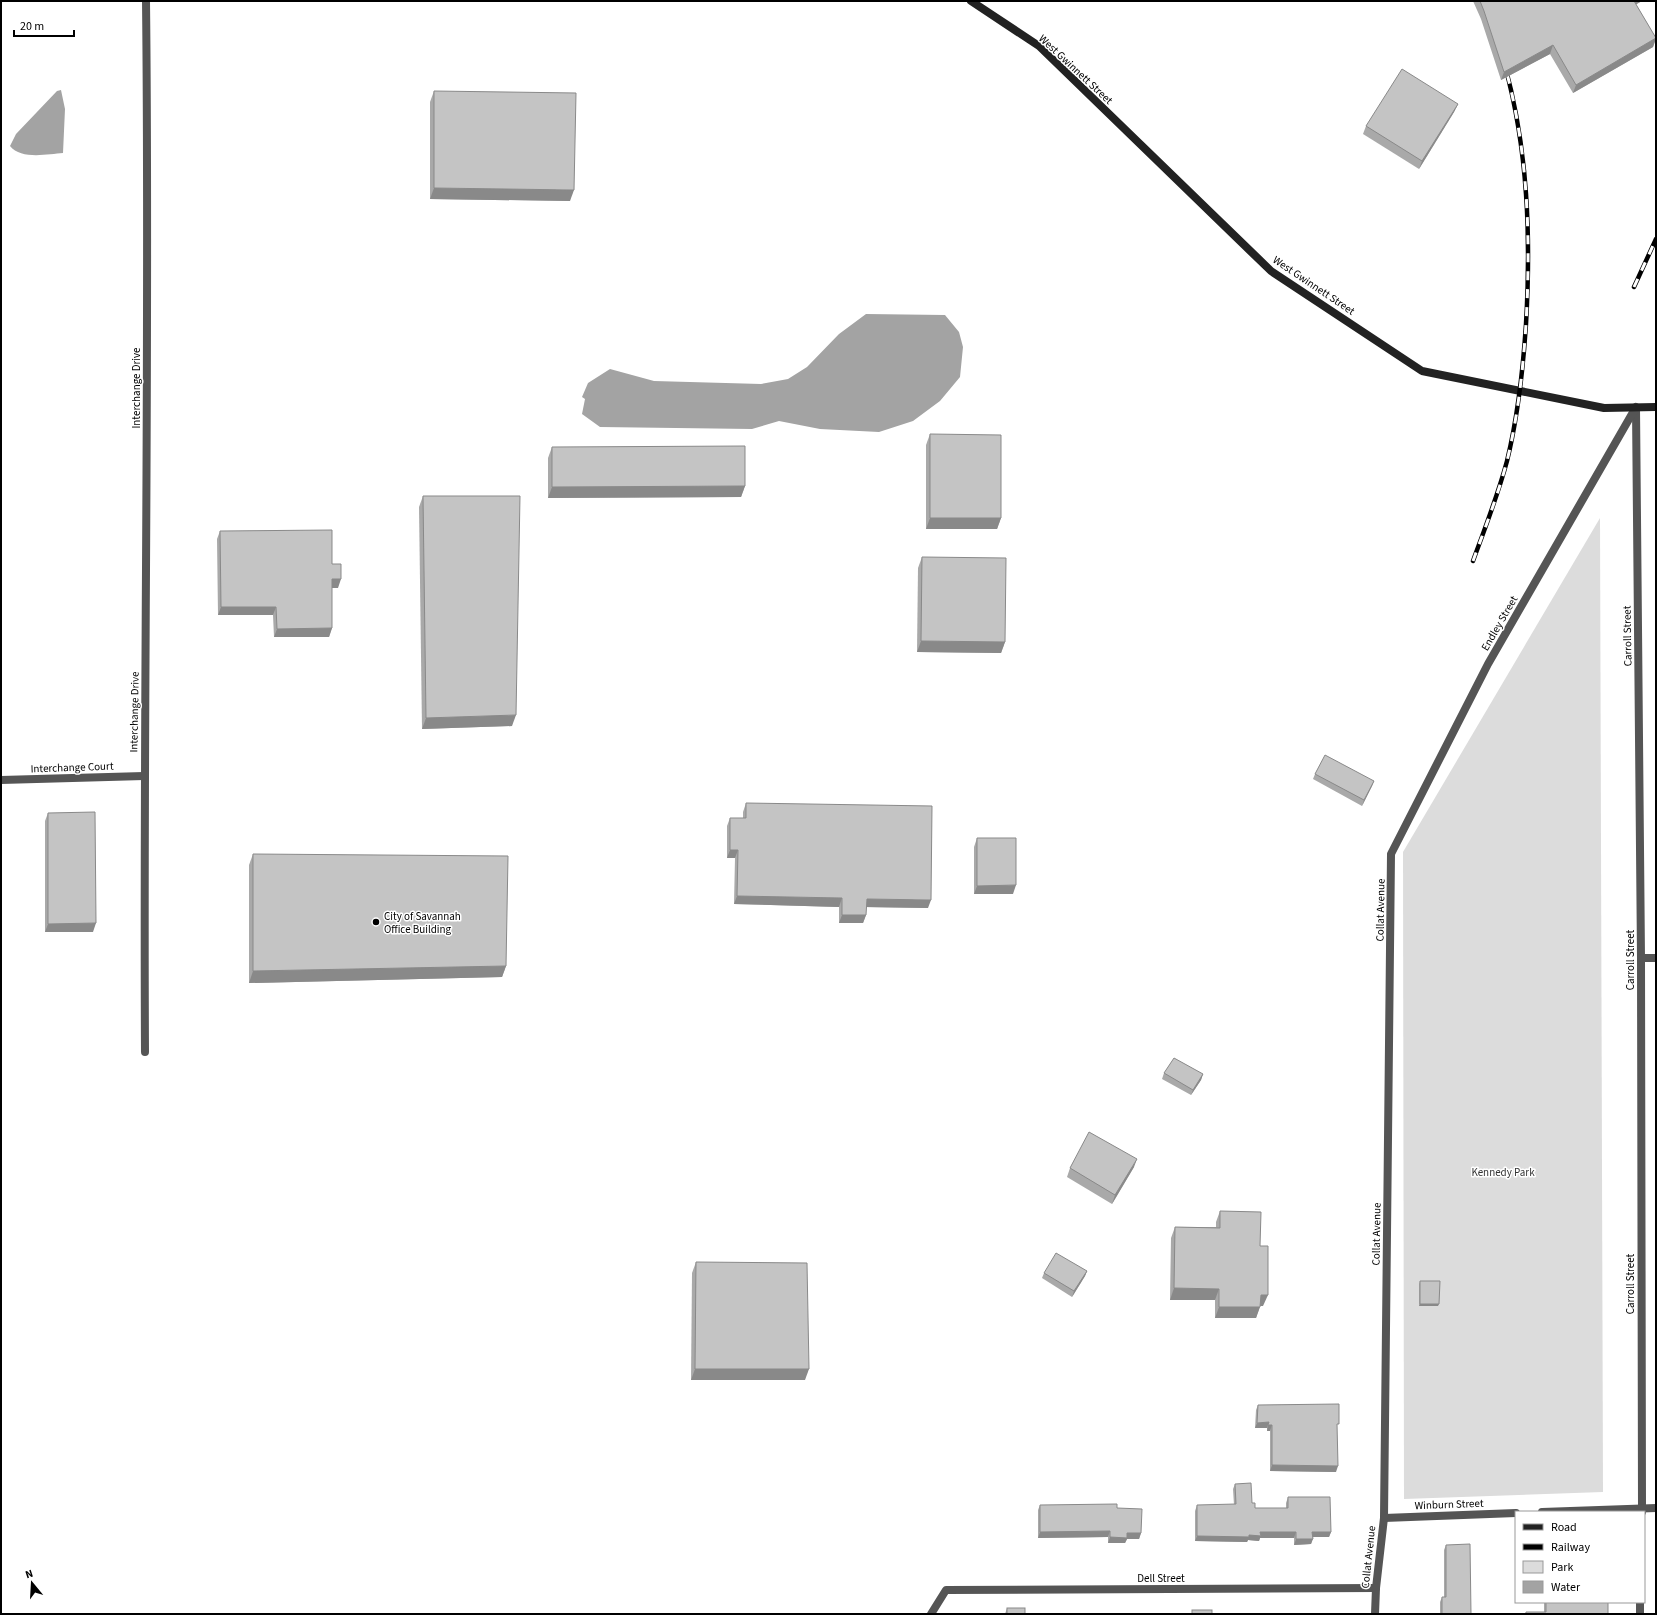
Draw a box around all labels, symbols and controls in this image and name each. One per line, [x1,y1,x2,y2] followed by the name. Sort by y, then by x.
[14,12,74,38] scale bar
[20,18,44,35] text: 20 m
[1035,31,1116,108] street label: West Gwinnett Street
[1270,252,1358,319] street label: West Gwinnett Street
[129,347,144,429] street label: Interchange Drive
[1478,593,1521,653] street label: Endley Street
[1619,605,1636,666] street label: Carroll Street
[126,671,143,753] street label: Interchange Drive
[30,759,114,776] street label: Interchange Court
[1372,878,1389,942] street label: Collat Avenue
[384,909,461,937] place label: City of Savannah Office Building
[371,917,381,927] marker: City of Savannah Office Building
[1623,929,1638,990] street label: Carroll Street
[1471,1165,1535,1180] park label: Kennedy Park
[1368,1202,1385,1266] street label: Collat Avenue
[1623,1253,1638,1314] street label: Carroll Street
[1414,1496,1484,1513] street label: Winburn Street
[1515,1511,1645,1603] legend
[1551,1519,1577,1536] text: Road
[1358,1524,1379,1589] street label: Collat Avenue
[1551,1539,1590,1556] text: Railway
[1551,1559,1573,1576] text: Park
[12,1563,52,1603] north arrow
[23,1566,35,1582] text: N
[1137,1571,1185,1586] street label: Dell Street
[1551,1579,1581,1596] text: Water

